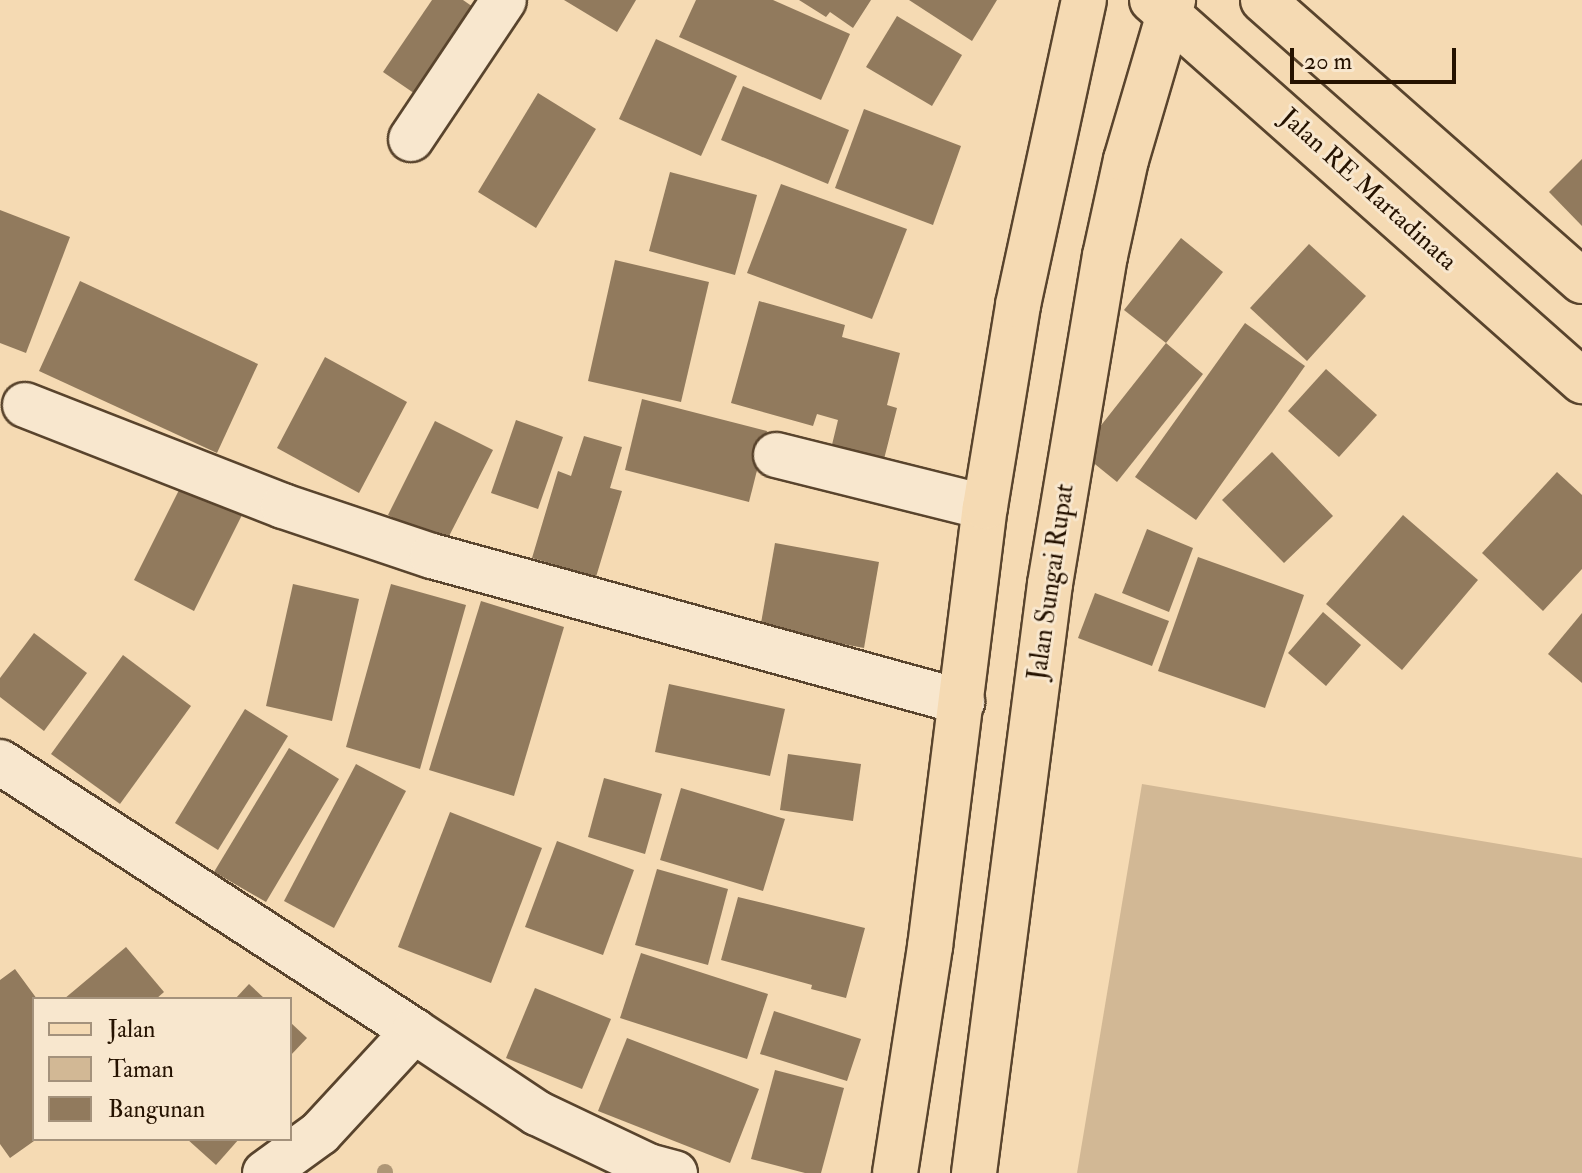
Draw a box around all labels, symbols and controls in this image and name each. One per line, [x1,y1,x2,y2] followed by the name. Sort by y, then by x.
[1294,32,1460,82] scale bar
[1304,46,1352,77] text: 20 m
[1273,102,1463,278] street label: Jalan RE Martadinata
[1023,482,1081,682] street label: Jalan Sungai Rupat
[32,997,292,1141] legend
[108,1014,155,1045] text: Jalan
[108,1054,174,1085] text: Taman
[108,1094,205,1125] text: Bangunan

